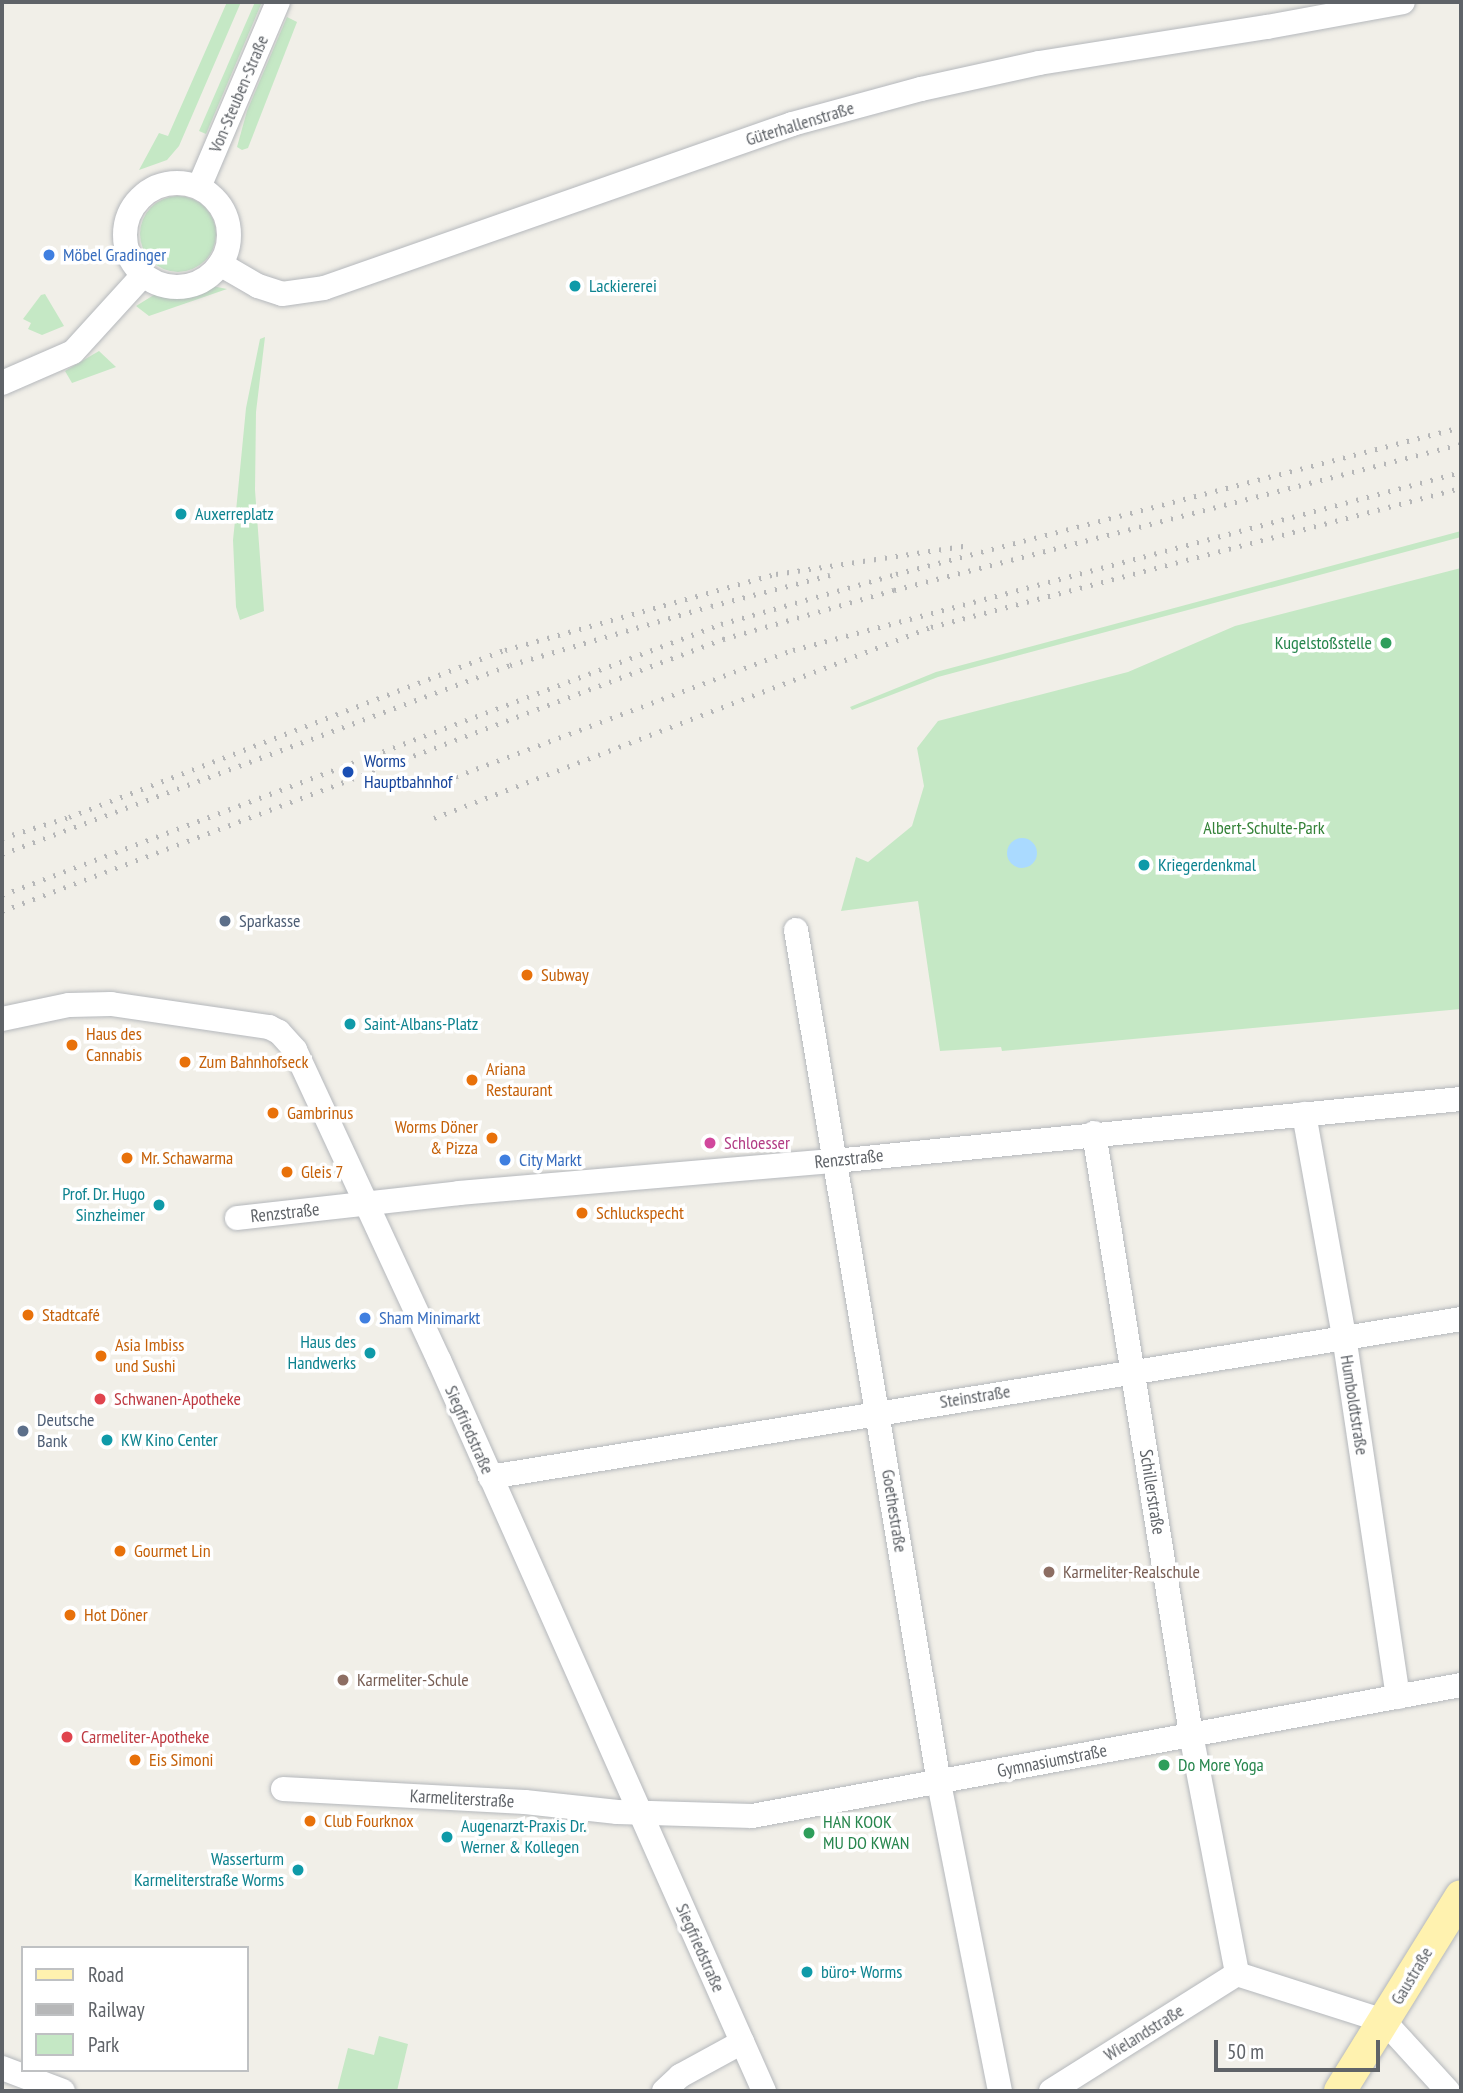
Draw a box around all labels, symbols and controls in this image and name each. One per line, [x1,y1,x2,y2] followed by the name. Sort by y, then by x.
[205,32,273,156] street label: Von-Steuben-Straße
[743,97,857,151] street label: Güterhallenstraße
[63,244,166,266] place label: Möbel Gradinger
[41,247,57,263] marker: Möbel Gradinger
[589,275,657,297] place label: Lackiererei
[567,278,583,294] marker: Lackiererei
[195,503,274,525] place label: Auxerreplatz
[173,506,189,522] marker: Auxerreplatz
[1275,632,1372,654] place label: Kugelstoßstelle
[1378,635,1394,651] marker: Kugelstoßstelle
[364,751,452,794] place label: Worms Hauptbahnhof
[338,762,358,782] marker: Worms Hauptbahnhof
[1203,817,1325,839] park label: Albert-Schulte-Park
[1158,854,1256,876] place label: Kriegerdenkmal
[1136,857,1152,873] marker: Kriegerdenkmal
[239,910,300,932] place label: Sparkasse
[217,913,233,929] marker: Sparkasse
[541,964,589,986] place label: Subway
[519,967,535,983] marker: Subway
[364,1013,478,1035] place label: Saint-Albans-Platz
[342,1016,358,1032] marker: Saint-Albans-Platz
[86,1024,142,1066] place label: Haus des Cannabis
[64,1037,80,1053] marker: Haus des Cannabis
[199,1051,308,1073] place label: Zum Bahnhofseck
[177,1054,193,1070] marker: Zum Bahnhofseck
[486,1059,552,1102] place label: Ariana Restaurant
[464,1072,480,1088] marker: Ariana Restaurant
[287,1102,353,1124] place label: Gambrinus
[265,1105,281,1121] marker: Gambrinus
[395,1117,478,1160] place label: Worms Döner & Pizza
[484,1130,500,1146] marker: Worms Döner & Pizza
[724,1132,790,1154] place label: Schloesser
[702,1135,718,1151] marker: Schloesser
[813,1145,885,1173] street label: Renzstraße
[141,1147,234,1169] place label: Mr. Schawarma
[519,1149,582,1171] place label: City Markt
[119,1150,135,1166] marker: Mr. Schawarma
[497,1152,513,1168] marker: City Markt
[301,1161,343,1183] place label: Gleis 7
[279,1164,295,1180] marker: Gleis 7
[60,1184,145,1226] place label: Prof. Dr. Hugo Sinzheimer
[151,1197,167,1213] marker: Prof. Dr. Hugo Sinzheimer
[249,1199,321,1227] street label: Renzstraße
[596,1202,684,1224] place label: Schluckspecht
[574,1205,590,1221] marker: Schluckspecht
[42,1304,100,1326] place label: Stadtcafé
[20,1307,36,1323] marker: Stadtcafé
[379,1307,480,1329] place label: Sham Minimarkt
[357,1310,373,1326] marker: Sham Minimarkt
[288,1332,356,1374] place label: Haus des Handwerks
[115,1335,184,1378] place label: Asia Imbiss und Sushi
[362,1345,378,1361] marker: Haus des Handwerks
[93,1348,109,1364] marker: Asia Imbiss und Sushi
[1335,1353,1373,1457] street label: Humboldtstraße
[938,1381,1012,1413] street label: Steinstraße
[440,1382,498,1478] street label: Siegfriedstraße
[114,1388,241,1410] place label: Schwanen-Apotheke
[92,1391,108,1407] marker: Schwanen-Apotheke
[37,1410,94,1452] place label: Deutsche Bank
[15,1423,31,1439] marker: Deutsche Bank
[121,1429,218,1451] place label: KW Kino Center
[99,1432,115,1448] marker: KW Kino Center
[1135,1448,1169,1536] street label: Schillerstraße
[877,1468,911,1554] street label: Goethestraße
[134,1540,211,1562] place label: Gourmet Lin
[112,1543,128,1559] marker: Gourmet Lin
[1063,1561,1200,1583] place label: Karmeliter-Realschule
[1041,1564,1057,1580] marker: Karmeliter-Realschule
[84,1604,148,1626] place label: Hot Döner
[62,1607,78,1623] marker: Hot Döner
[357,1669,469,1691] place label: Karmeliter-Schule
[335,1672,351,1688] marker: Karmeliter-Schule
[81,1726,209,1748] place label: Carmeliter-Apotheke
[59,1729,75,1745] marker: Carmeliter-Apotheke
[995,1740,1109,1782] street label: Gymnasiumstraße
[149,1749,213,1771] place label: Eis Simoni
[127,1752,143,1768] marker: Eis Simoni
[1178,1754,1264,1776] place label: Do More Yoga
[1156,1757,1172,1773] marker: Do More Yoga
[409,1785,515,1813] street label: Karmeliterstraße
[324,1810,414,1832] place label: Club Fourknox
[823,1812,909,1854] place label: HAN KOOK MU DO KWAN
[302,1813,318,1829] marker: Club Fourknox
[461,1816,586,1858] place label: Augenarzt-Praxis Dr. Werner & Kollegen
[801,1825,817,1841] marker: HAN KOOK MU DO KWAN
[439,1829,455,1845] marker: Augenarzt-Praxis Dr. Werner & Kollegen
[134,1849,284,1892] place label: Wasserturm Karmeliterstraße Worms
[290,1862,306,1878] marker: Wasserturm Karmeliterstraße Worms
[671,1900,729,1996] street label: Siegfriedstraße
[1386,1943,1438,2009] street label: Gaustraße
[21,1946,248,2072] legend
[88,1961,124,1988] text: Road
[821,1961,903,1983] place label: büro+ Worms
[799,1964,815,1980] marker: büro+ Worms
[88,1996,145,2023] text: Railway
[1100,2000,1188,2066] street label: Wielandstraße
[1218,2026,1384,2070] scale bar
[88,2031,119,2058] text: Park
[1227,2038,1264,2065] text: 50 m

